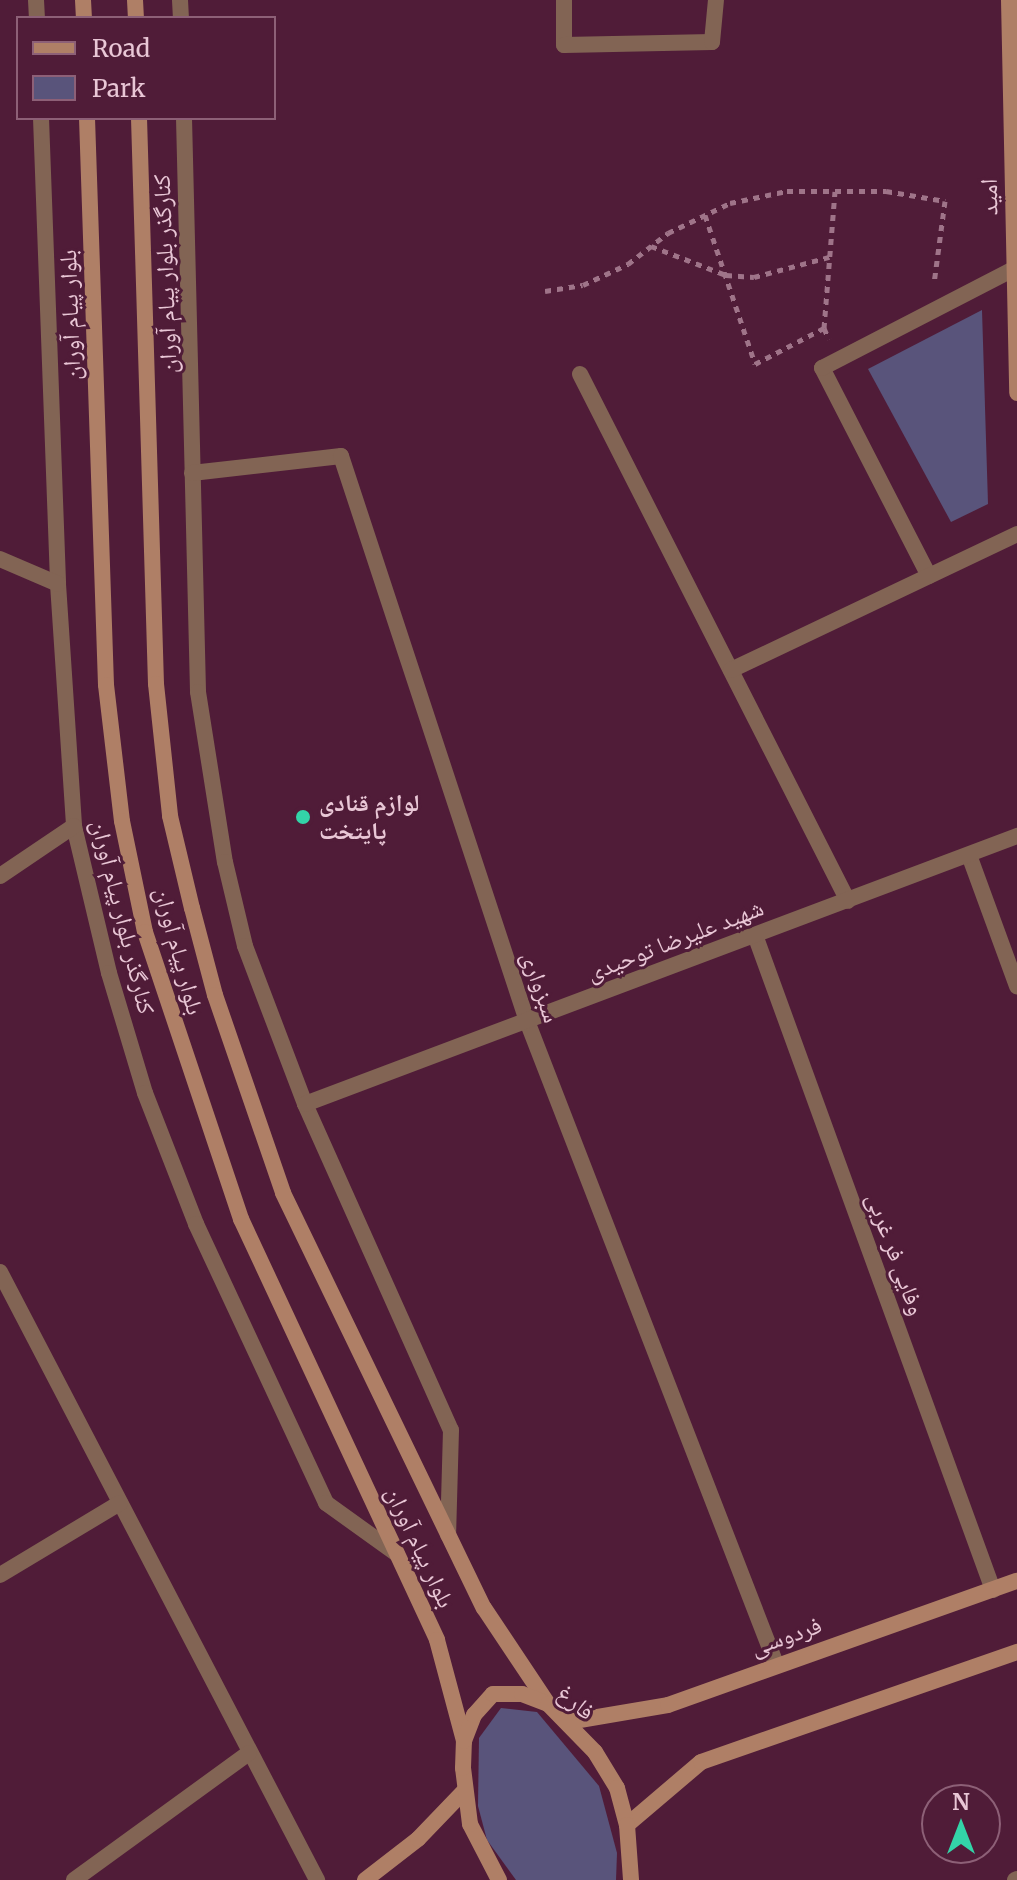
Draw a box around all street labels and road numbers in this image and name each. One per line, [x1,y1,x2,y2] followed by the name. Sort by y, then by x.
[147,174,183,374] street label: کنارگذر بلوار پیام آوران
[974,178,1004,216] street label: امید
[53,249,87,381] street label: بلوار پیام آوران
[85,817,161,1017] street label: کنارگذر بلوار پیام آوران
[148,884,210,1018] street label: بلوار پیام آوران
[582,893,768,987] street label: شهید علیرضا توحیدی
[515,948,567,1026] street label: سبزواری
[861,1189,931,1319] street label: وفایی فر غربی
[379,1482,461,1612] street label: بلوار پیام آوران
[747,1610,825,1662] street label: فردوسی
[551,1678,601,1726] street label: فارغ

